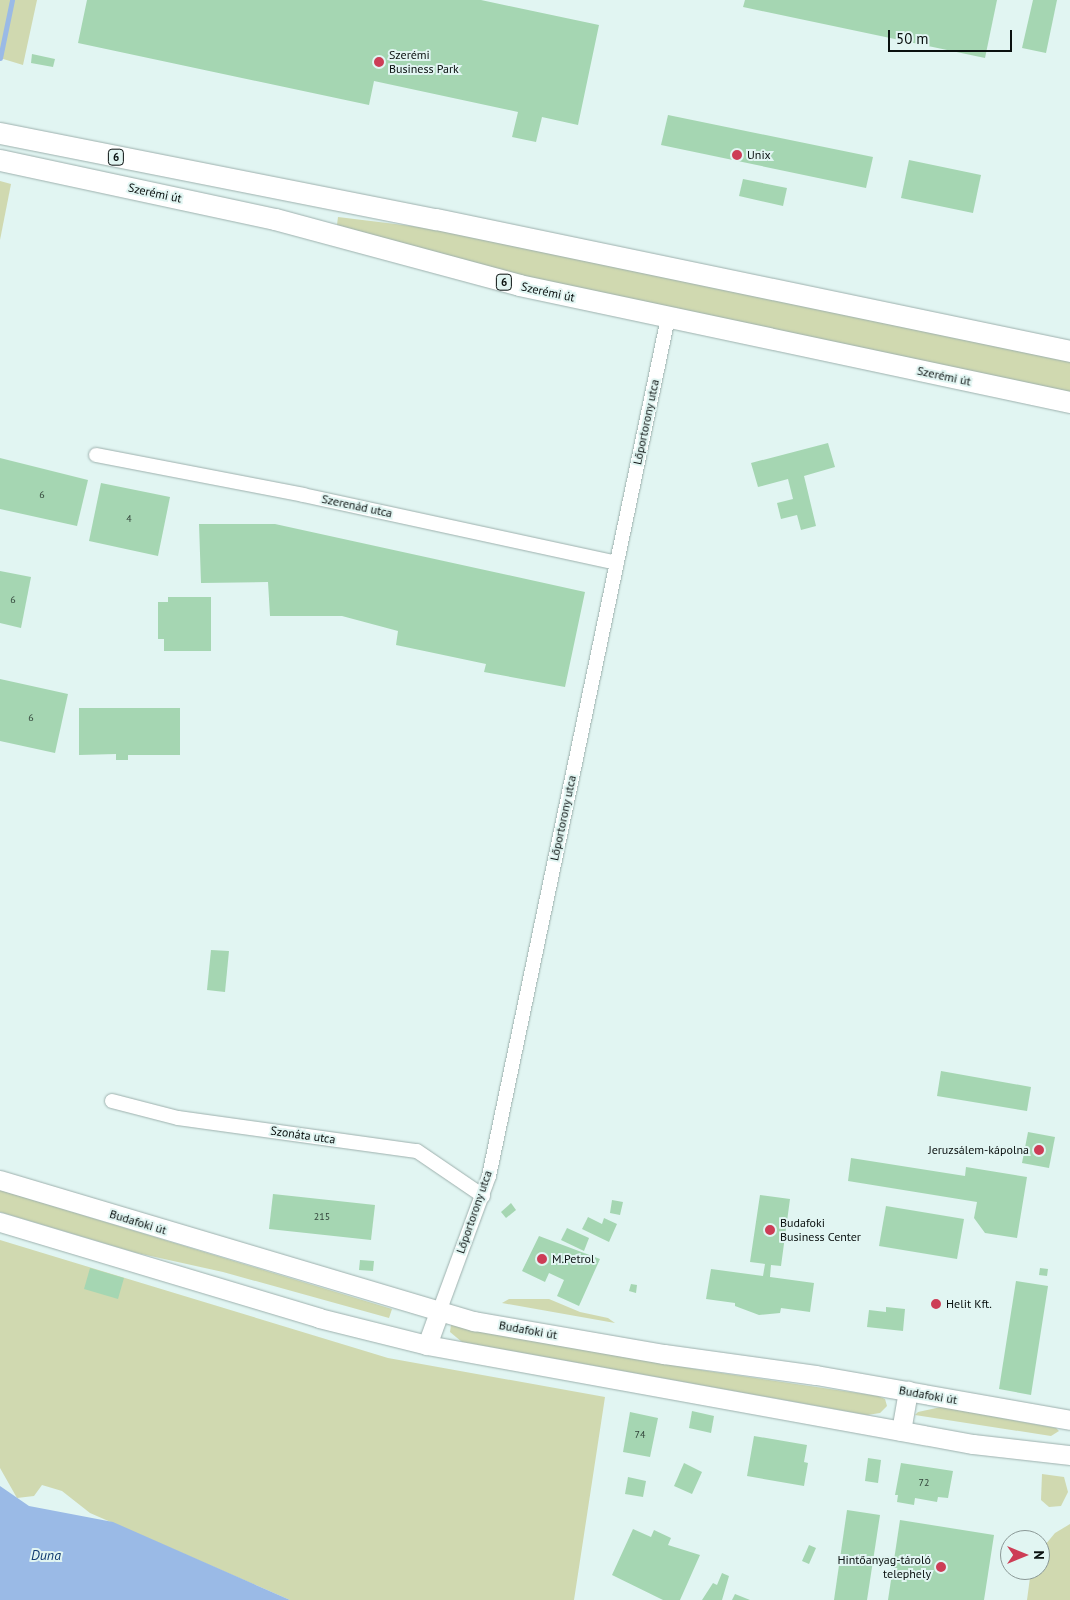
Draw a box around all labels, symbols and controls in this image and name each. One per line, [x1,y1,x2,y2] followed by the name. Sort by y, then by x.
[890,20,1014,52] scale bar
[896,29,929,48] text: 50 m
[389,48,459,76] place label: Szerémi Business Park
[373,56,385,68] marker: Szerémi Business Park
[107,148,125,166] road number: 6
[747,148,771,162] place label: Unix
[731,149,743,161] marker: Unix
[127,180,183,206] street label: Szerémi út
[495,274,513,290] road number: 6
[520,279,576,305] street label: Szerémi út
[916,363,972,389] street label: Szerémi út
[630,378,662,466] street label: Lőportorony utca
[39,489,45,501] house number: 6
[320,491,394,521] street label: Szerenád utca
[126,513,132,525] house number: 4
[10,594,16,606] house number: 6
[28,712,34,724] house number: 6
[547,774,579,862] street label: Lőportorony utca
[270,1123,336,1147] street label: Szonáta utca
[928,1143,1029,1157] place label: Jeruzsálem-kápolna
[1033,1144,1045,1156] marker: Jeruzsálem-kápolna
[453,1168,495,1256] street label: Lőportorony utca
[108,1207,168,1237] street label: Budafoki út
[314,1211,330,1223] house number: 215
[780,1216,861,1244] place label: Budafoki Business Center
[764,1224,776,1236] marker: Budafoki Business Center
[552,1252,595,1266] place label: M.Petrol
[536,1253,548,1265] marker: M.Petrol
[946,1297,992,1311] place label: Helit Kft.
[930,1298,942,1310] marker: Helit Kft.
[498,1318,558,1342] street label: Budafoki út
[898,1383,958,1407] street label: Budafoki út
[635,1429,645,1441] house number: 74
[919,1477,929,1489] house number: 72
[1000,1530,1050,1580] north arrow
[31,1547,61,1563] water label: Duna
[1030,1550,1048,1560] text: N
[837,1553,931,1581] place label: Hintőanyag-tároló telephely
[935,1561,947,1573] marker: Hintőanyag-tároló telephely

